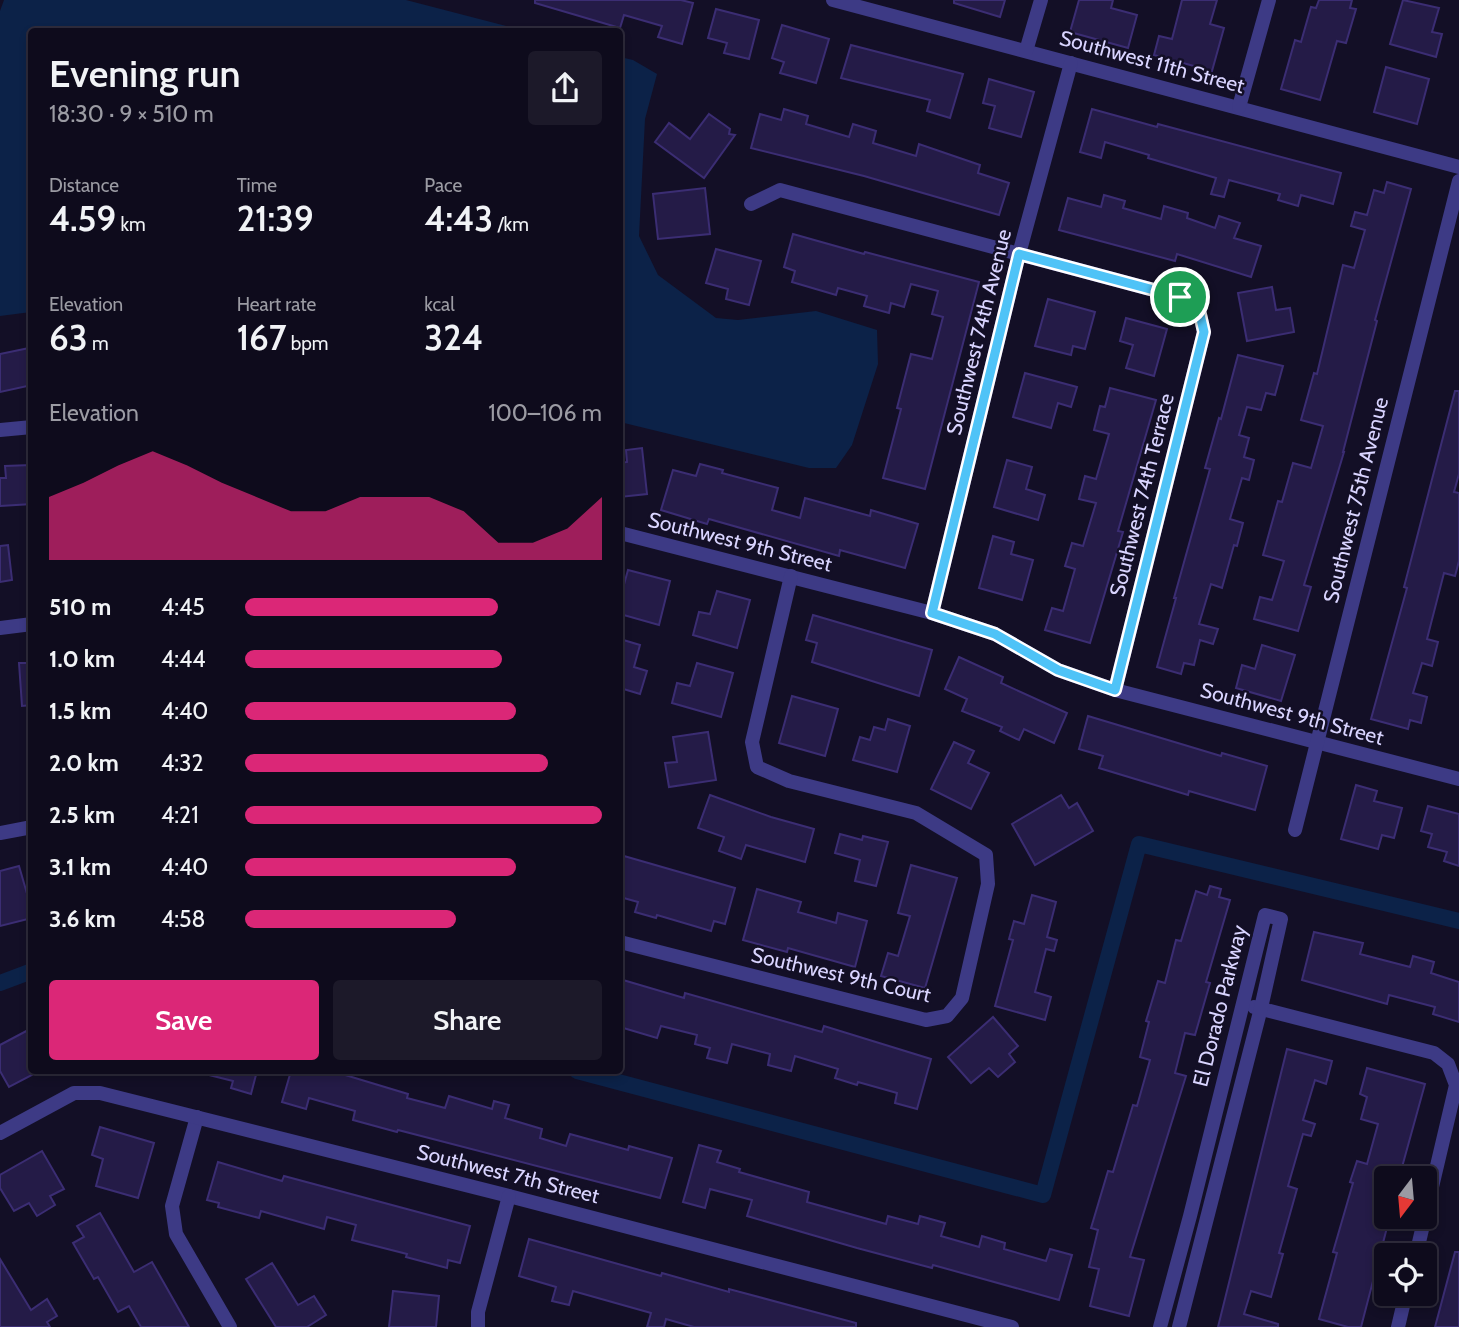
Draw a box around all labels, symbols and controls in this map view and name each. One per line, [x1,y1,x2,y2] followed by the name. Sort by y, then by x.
[1057,25,1247,98] street label: Southwest 11th Street
[49,50,241,97] text: Evening run
[528,51,602,125] button: share
[49,100,214,128] text: 18:30 · 9 × 510 m
[49,174,119,197] text: Distance
[237,174,277,197] text: Time
[424,174,462,197] text: Pace
[49,197,116,240] text: 4.59
[237,197,314,240] text: 21:39
[424,197,493,240] text: 4:43
[116,213,146,236] text: km
[493,213,529,236] text: /km
[941,226,1016,437] street label: Southwest 74th Avenue
[1150,267,1210,327] pin
[1161,278,1199,316] icon: arrive
[49,293,123,316] text: Elevation
[237,293,316,316] text: Heart rate
[424,293,455,316] text: kcal
[49,316,88,359] text: 63
[237,316,286,359] text: 167
[424,316,483,359] text: 324
[88,332,109,355] text: m
[286,332,329,355] text: bpm
[1104,391,1179,599] street label: Southwest 74th Terrace
[1318,394,1393,605] street label: Southwest 75th Avenue
[49,399,139,427] text: Elevation
[488,399,602,427] text: 100–106 m
[646,507,835,576] street label: Southwest 9th Street
[49,593,111,621] text: 510 m
[161,593,205,621] text: 4:45
[49,645,115,673] text: 1.0 km
[161,645,206,673] text: 4:44
[1198,677,1386,750] street label: Southwest 9th Street
[49,697,111,725] text: 1.5 km
[161,697,208,725] text: 4:40
[49,749,119,777] text: 2.0 km
[161,749,204,777] text: 4:32
[49,801,115,829] text: 2.5 km
[161,801,199,829] text: 4:21
[49,853,111,881] text: 3.1 km
[161,853,208,881] text: 4:40
[49,905,116,933] text: 3.6 km
[161,905,205,933] text: 4:58
[1187,922,1252,1089] street label: El Dorado Parkway
[749,942,933,1007] street label: Southwest 9th Court
[49,980,319,1060] button: Save
[333,980,602,1060] button: Share
[414,1139,602,1208] street label: Southwest 7th Street
[1374,1166,1437,1228] north arrow
[1374,1166,1437,1306] map controls
[1374,1243,1437,1306] button: locate

